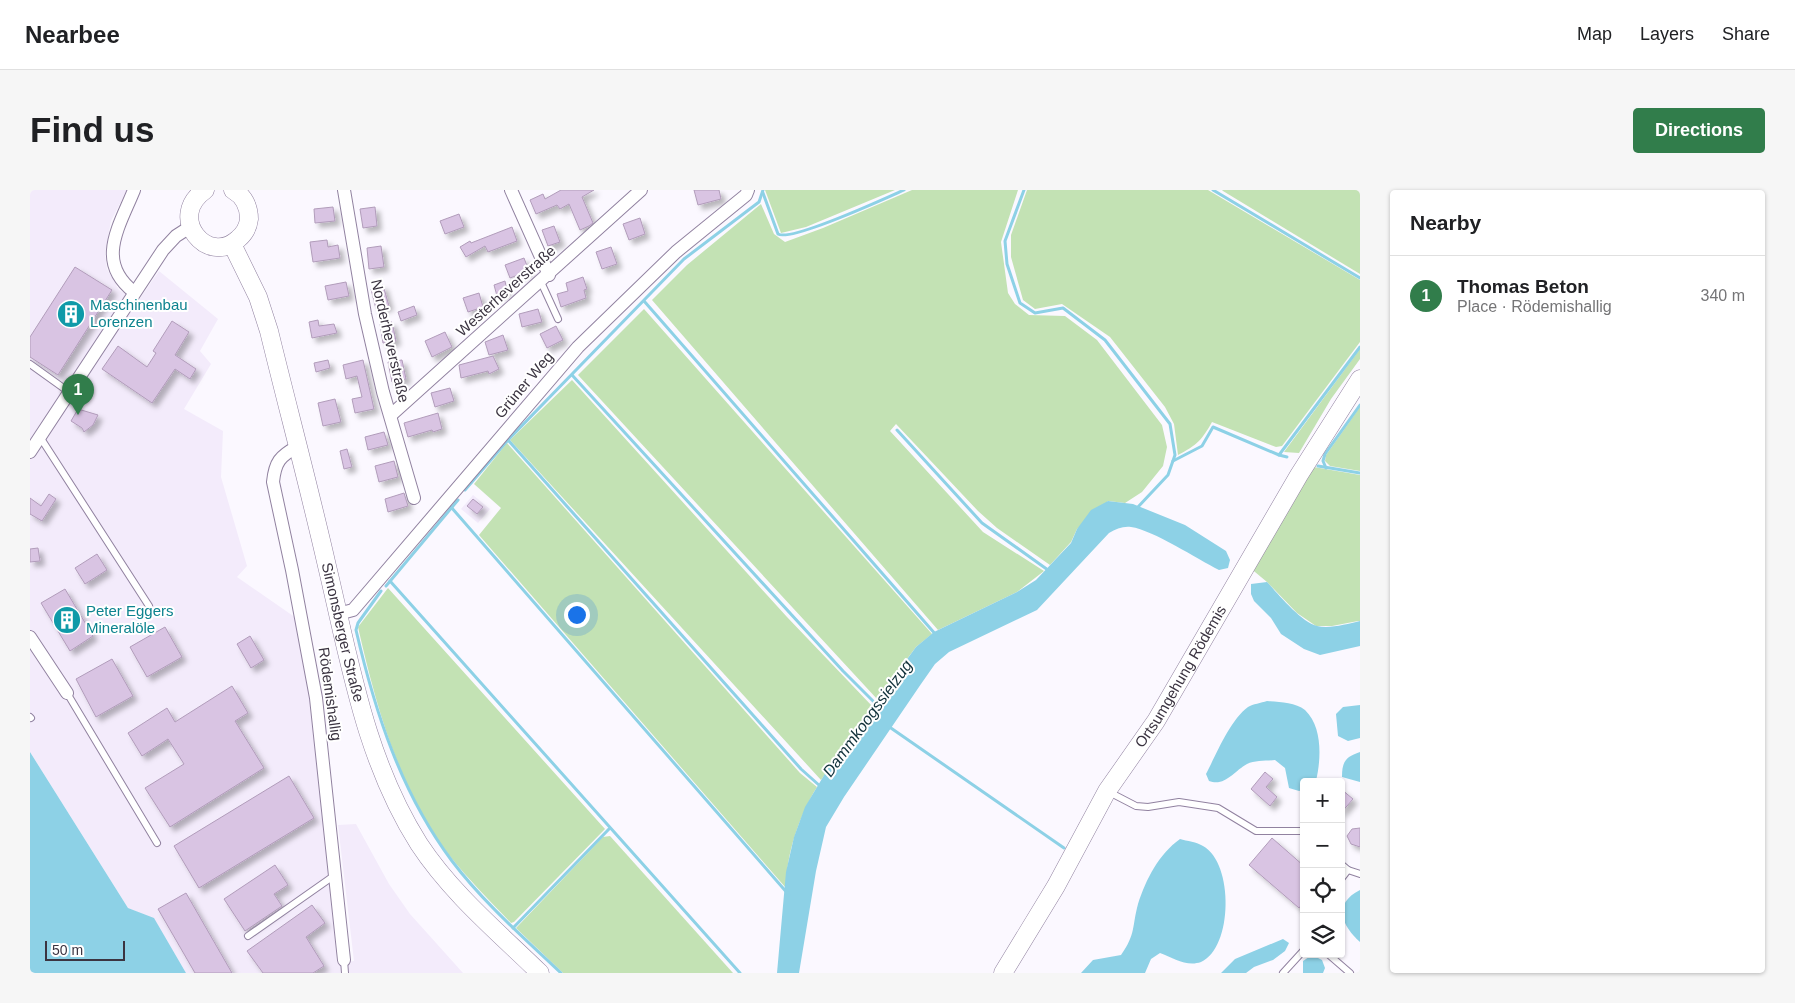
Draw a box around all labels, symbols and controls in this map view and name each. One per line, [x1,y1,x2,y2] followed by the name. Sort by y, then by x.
[25,21,120,48] text: Nearbee
[1577,24,1612,44] text: Map
[1640,24,1694,44] text: Layers
[1722,24,1770,44] text: Share
[1633,108,1765,153] button: Directions
[30,110,154,149] text: Find us
[1410,211,1481,234] text: Nearby
[453,242,559,340] street label: Westerheverstraße
[1457,276,1589,297] text: Thomas Beton
[368,278,413,404] street label: Norderheverstraße
[1422,287,1430,304] text: 1
[1701,287,1745,304] text: 340 m
[90,296,188,330] place label: Maschinenbau Lorenzen
[1457,298,1612,315] text: Place · Rödemishallig
[56,299,86,329] building icon: Maschinenbau Lorenzen
[491,348,556,421] street label: Grüner Weg
[62,374,94,415] pin: 1
[318,561,368,704] street label: Simonsberger Straße
[86,602,174,636] place label: Peter Eggers Mineralöle
[564,602,590,628] your location
[1131,602,1229,751] street label: Ortsumgehung Rödemis
[52,605,82,635] building icon: Peter Eggers Mineralöle
[316,646,345,742] street label: Rödemishallig
[819,657,915,780] water label: Dammkoogssielzug
[1300,778,1345,958] map controls
[1300,778,1345,823] button: +
[1300,823,1345,868] button: −
[1300,868,1345,913] button: locate
[1300,913,1345,958] button: layers
[45,938,125,961] scale bar
[52,942,83,958] text: 50 m

